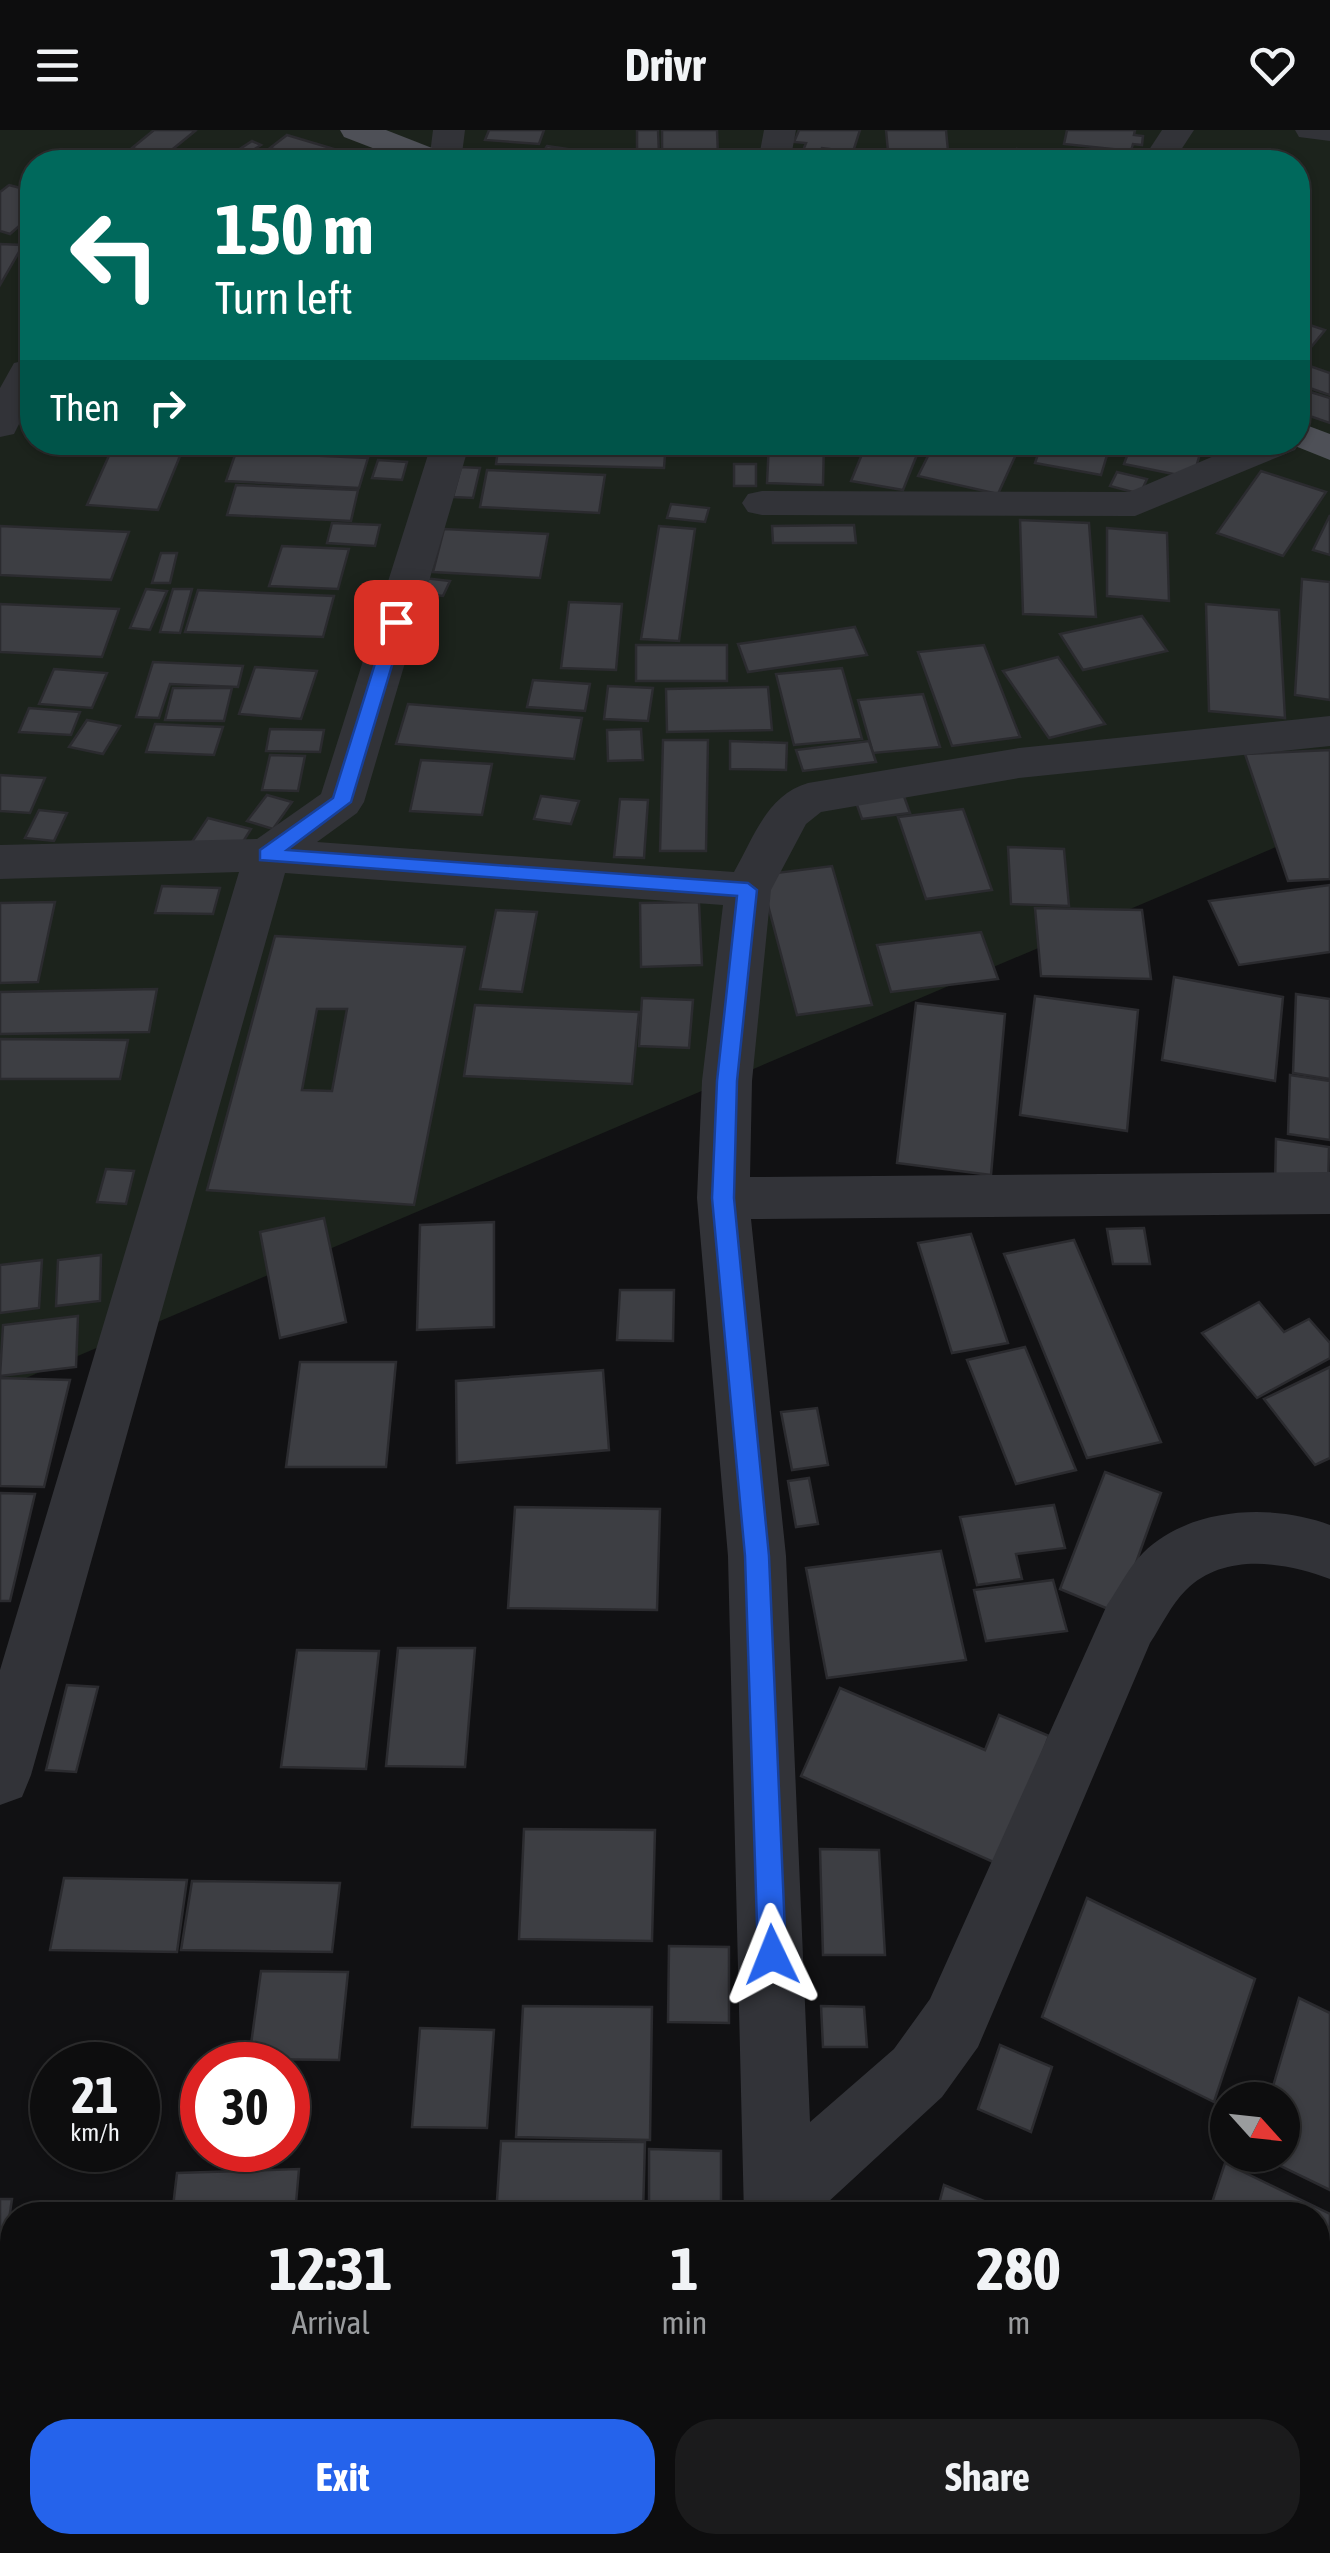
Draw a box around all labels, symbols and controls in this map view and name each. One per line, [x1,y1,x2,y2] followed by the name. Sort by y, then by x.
[30,38,85,93] icon: menu
[1245,38,1300,93] icon: heart
[625,39,705,91] text: Drivr
[215,189,374,269] text: 150 m
[50,190,180,320] icon: left
[215,272,353,324] text: Turn left
[140,380,195,435] icon: right
[50,386,120,429] text: Then
[354,580,439,665] pin
[369,595,424,650] icon: arrive
[720,1903,824,2007] position arrow
[180,2042,310,2172] speed limit sign: 30
[71,2066,118,2124] text: 21
[1210,2082,1300,2172] north arrow
[1210,2082,1300,2172] map controls
[70,2118,120,2146] text: km/h
[269,2234,392,2303] text: 12:31
[670,2234,699,2303] text: 1
[976,2234,1061,2303] text: 280
[292,2304,370,2341] text: Arrival
[661,2304,707,2341] text: min
[1007,2304,1030,2341] text: m
[30,2419,655,2534] button: Exit
[675,2419,1300,2534] button: Share

